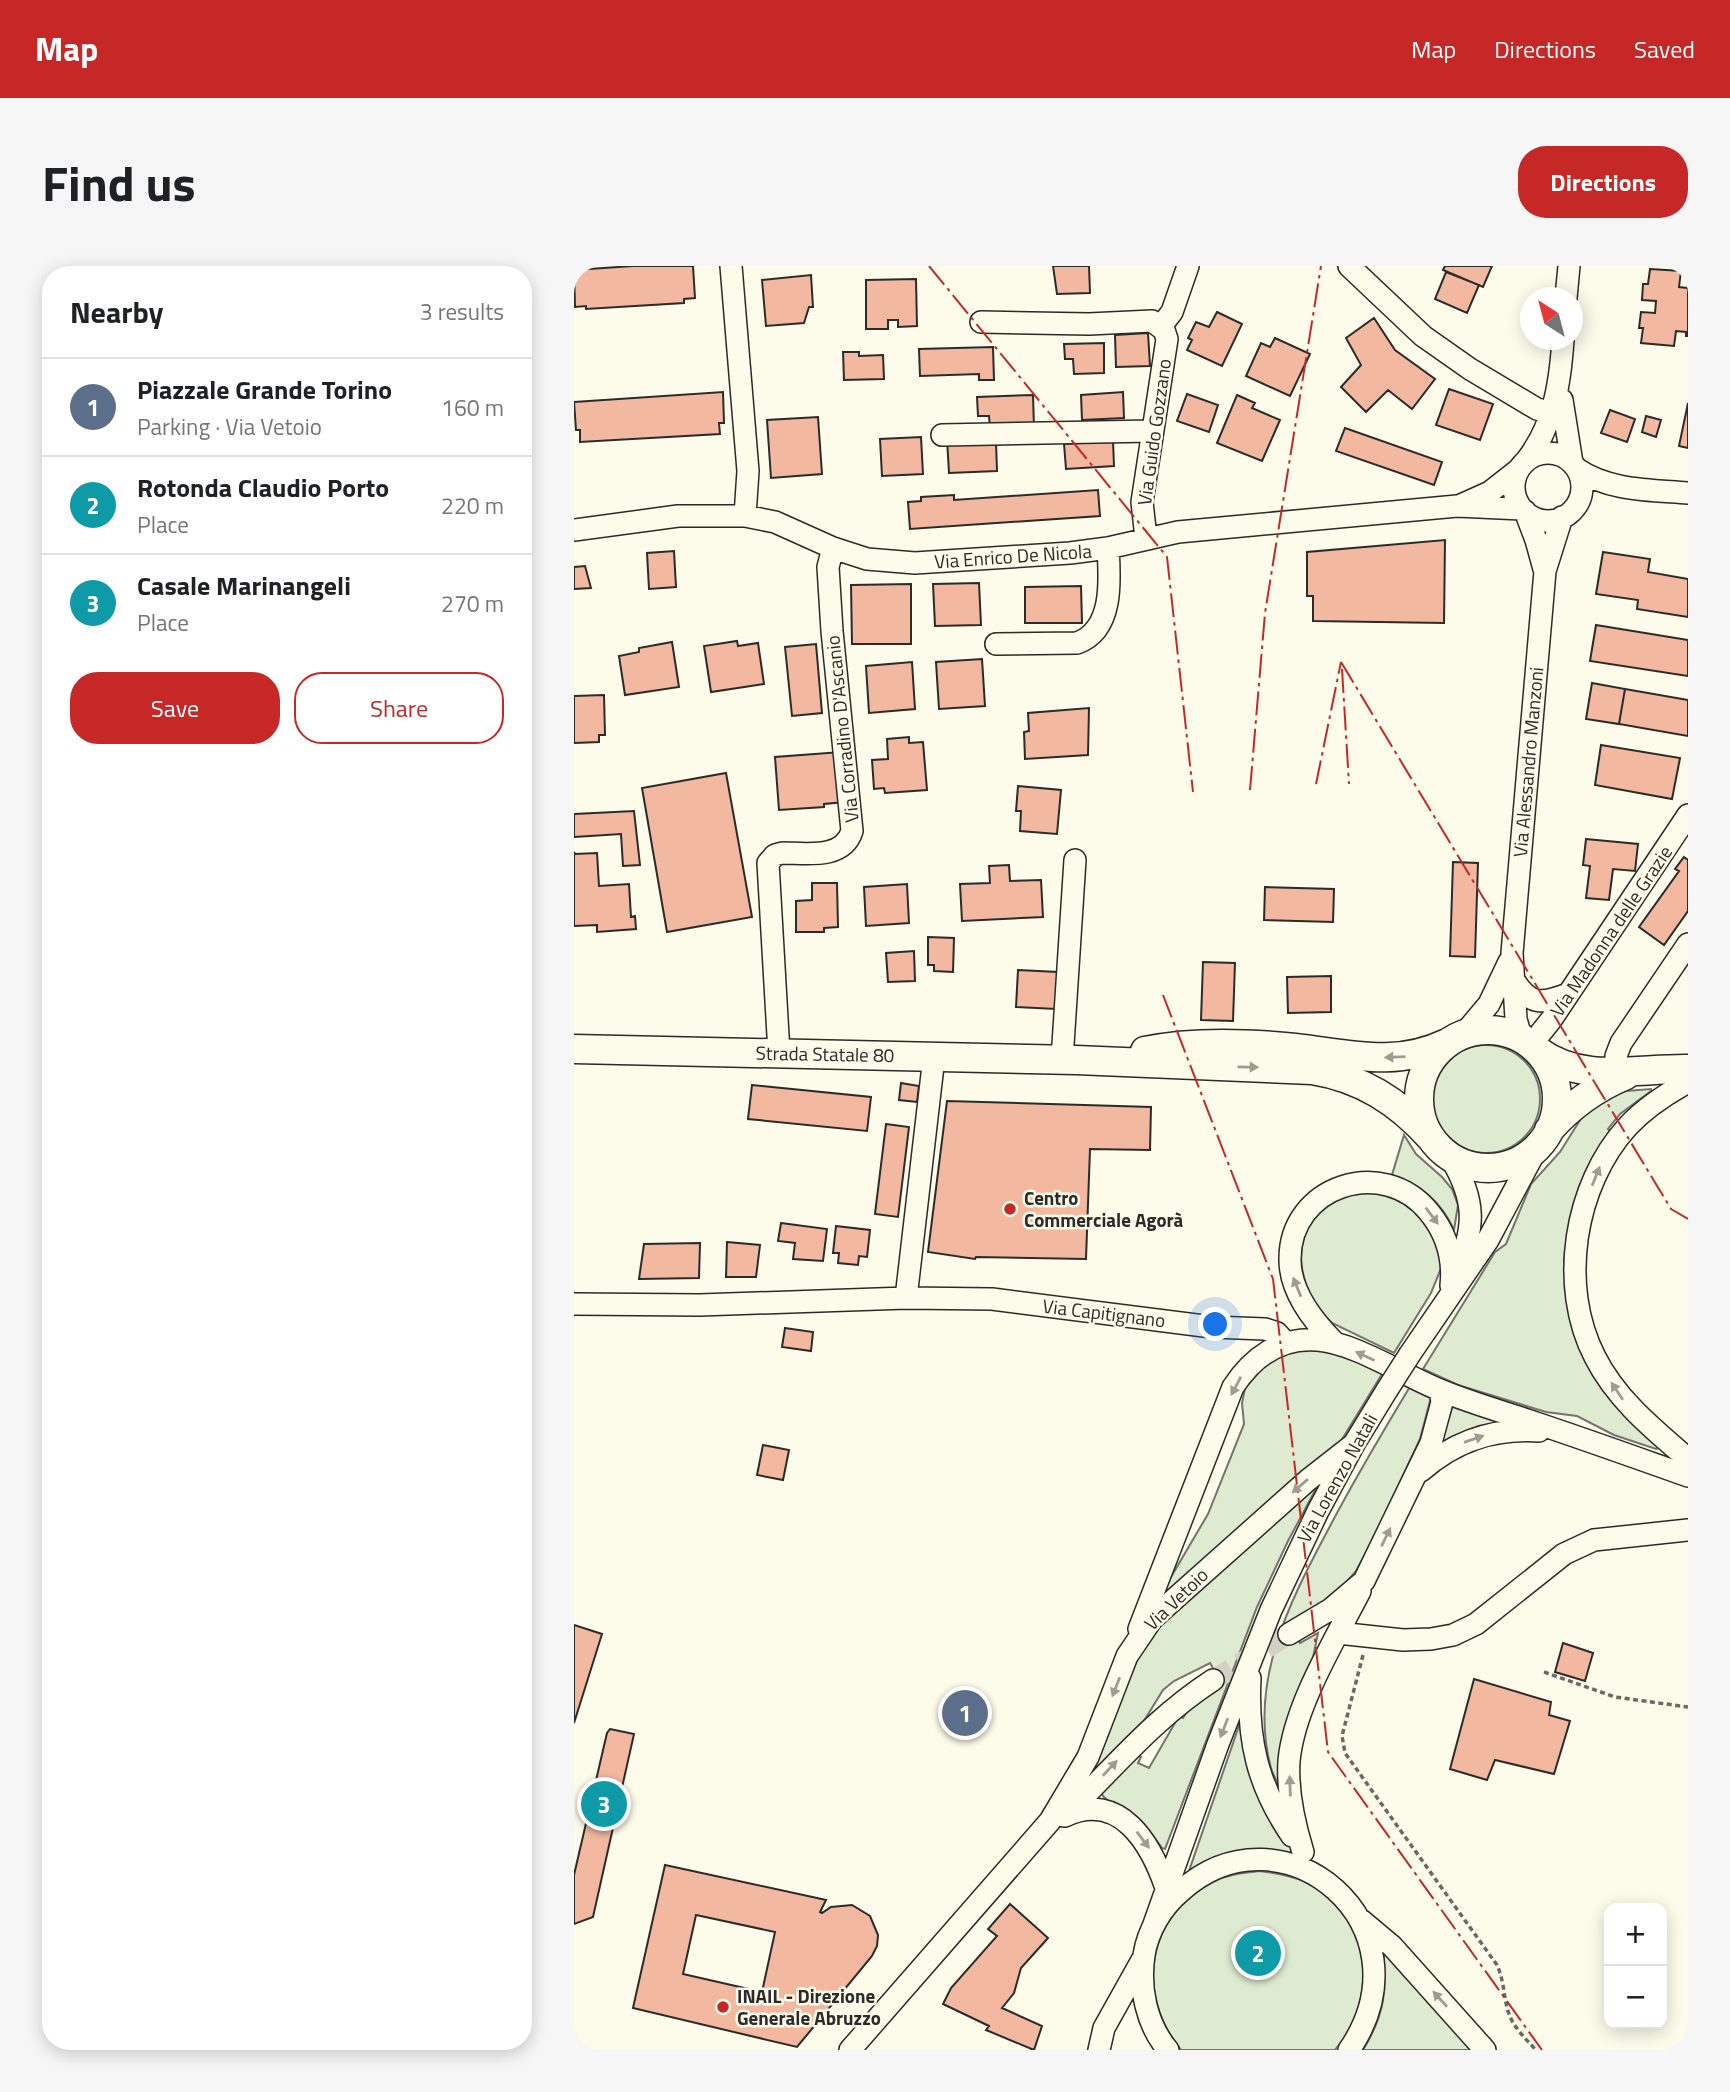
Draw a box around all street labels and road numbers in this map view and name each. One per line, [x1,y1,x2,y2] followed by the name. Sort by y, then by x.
[1129,357,1178,507] street label: Via Guido Gozzano
[933,535,1093,575] street label: Via Enrico De Nicola
[817,634,866,824] street label: Via Corradino D'Ascanio
[1505,666,1550,858] street label: Via Alessandro Manzoni
[1542,839,1679,1022] street label: Via Madonna delle Grazie
[755,1038,895,1069] street label: Strada Statale 80
[1041,1291,1167,1334] street label: Via Capitignano
[1289,1408,1384,1548] street label: Via Lorenzo Natali
[1137,1560,1214,1637] street label: Via Vetoio

